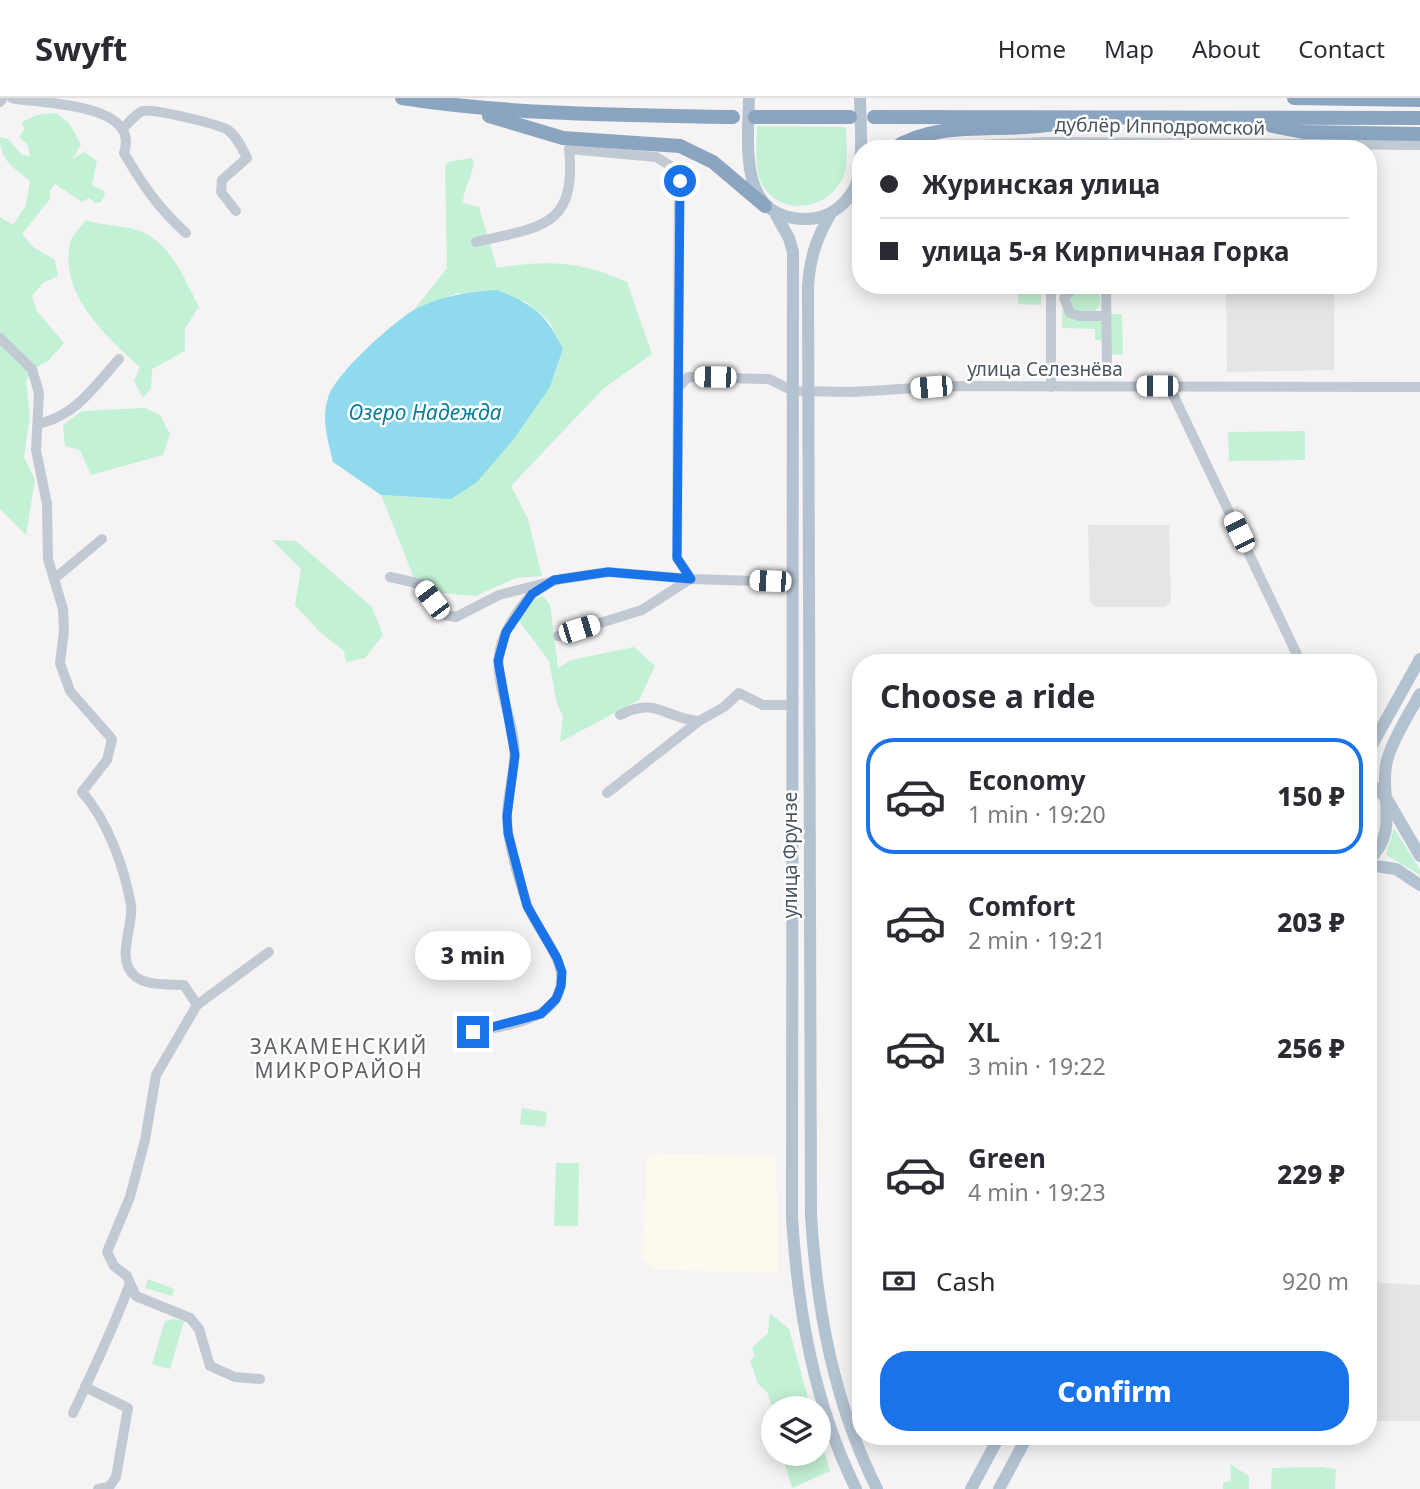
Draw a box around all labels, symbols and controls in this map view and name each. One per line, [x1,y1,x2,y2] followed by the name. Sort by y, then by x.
[35,26,127,71] text: Swyft
[998,32,1066,65] text: Home
[1104,32,1154,65] text: Map
[1192,32,1260,65] text: About
[1298,32,1385,65] text: Contact
[1055,111,1265,141] street label: дублёр Ипподромской
[664,165,696,197] route start
[922,166,1160,202] text: Журинская улица
[922,233,1289,269] text: улица 5-я Кирпичная Горка
[967,356,1123,382] street label: улица Селезнёва
[694,366,737,388] car
[910,375,953,399] car
[1137,376,1179,397] car
[348,398,502,426] water label: Озеро Надежда
[1221,509,1258,555] car
[749,570,792,592] car
[411,577,454,623] car
[556,613,603,645] car
[880,674,1096,717] text: Choose a ride
[968,762,1086,798] text: Economy
[884,765,947,828] icon: car
[1277,778,1345,814] text: 150 ₽
[777,792,803,918] street label: улица Фрунзе
[968,798,1106,830] text: 1 min · 19:20
[968,888,1076,924] text: Comfort
[884,891,947,954] icon: car
[1277,904,1345,940] text: 203 ₽
[968,924,1106,956] text: 2 min · 19:21
[415,930,531,979] callout: 3 min
[441,939,505,971] text: 3 min
[968,1014,1000,1050] text: XL
[457,1016,489,1048] route end
[884,1017,947,1080] icon: car
[1277,1030,1345,1066] text: 256 ₽
[250,1032,428,1084] district label: ЗАКАМЕНСКИЙ МИКРОРАЙОН
[968,1050,1106,1082] text: 3 min · 19:22
[968,1140,1046,1176] text: Green
[884,1143,947,1206] icon: car
[1277,1156,1345,1192] text: 229 ₽
[968,1176,1106,1208] text: 4 min · 19:23
[880,1262,918,1300] icon: cash
[936,1263,996,1299] text: Cash
[1282,1265,1349,1297] text: 920 m
[880,1351,1349,1431] button: Confirm
[761,1396,831,1466] map controls
[761,1396,831,1466] button: layers

